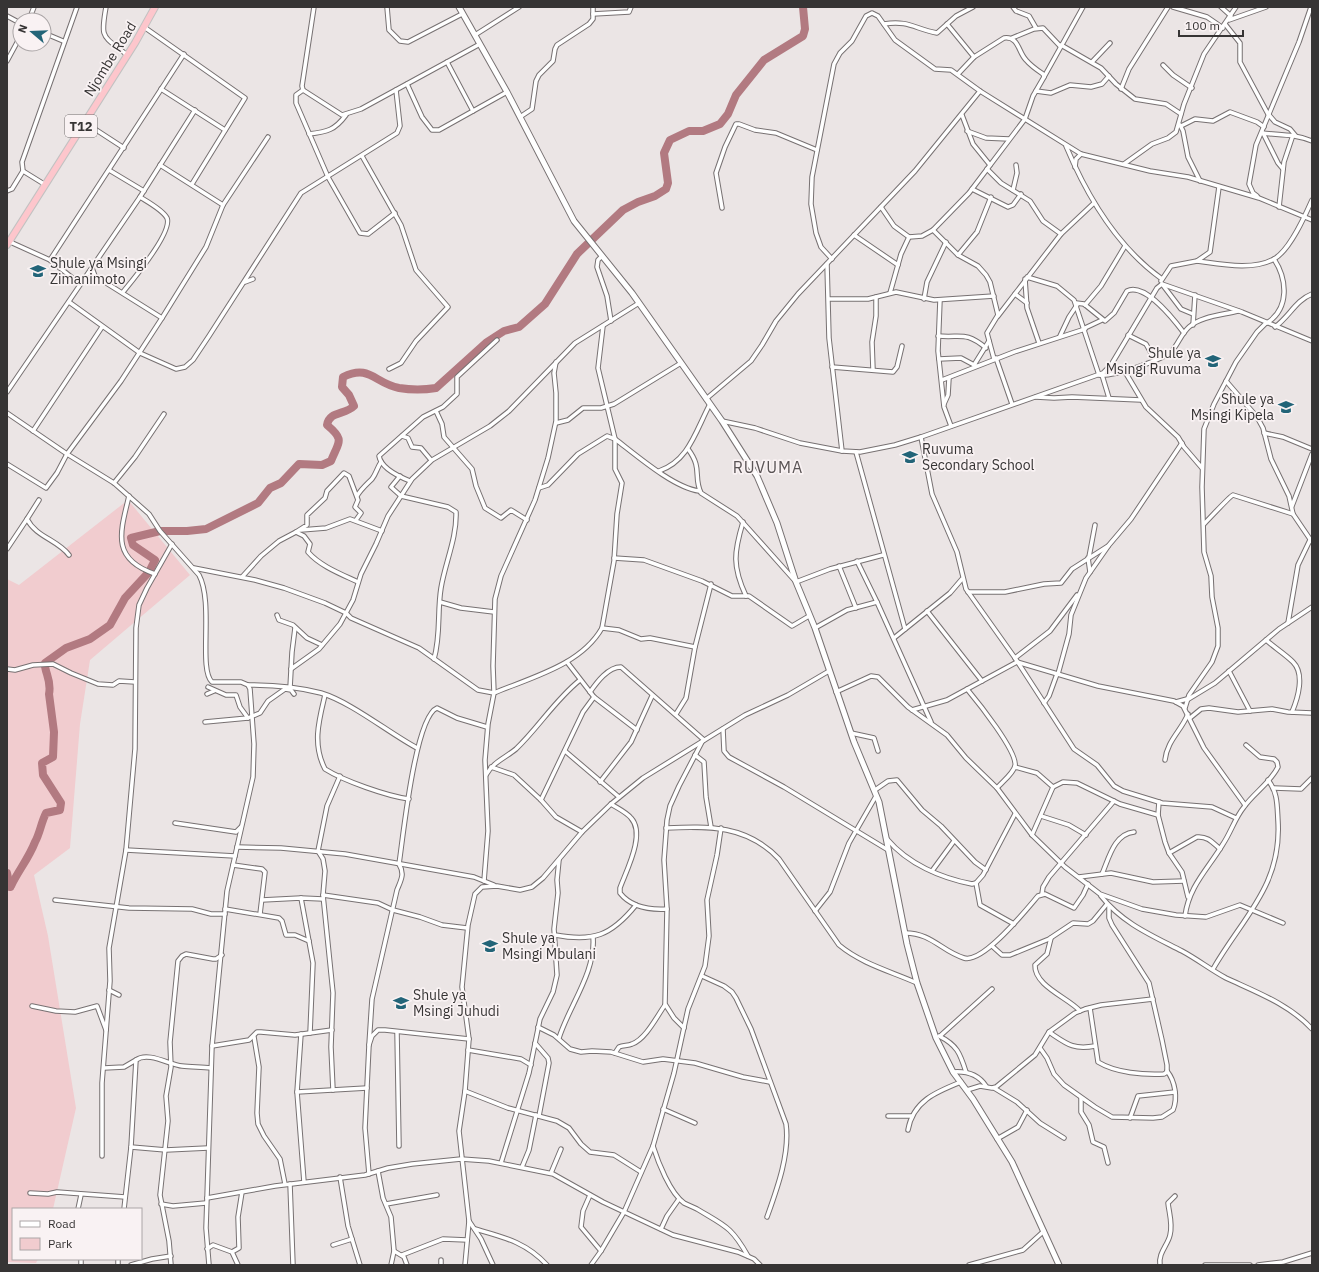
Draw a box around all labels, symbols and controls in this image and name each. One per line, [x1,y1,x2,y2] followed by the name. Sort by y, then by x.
[12,12,52,52] north arrow
[1179,12,1243,38] scale bar
[80,18,140,100] street label: Njombe Road
[1185,18,1220,33] text: 100 m
[15,23,30,35] text: N
[65,115,97,137] road number: T12
[50,254,147,288] place label: Shule ya Msingi Zimanimoto
[29,262,47,280] school or university icon: Shule ya Msingi Zimanimoto
[1106,344,1202,378] place label: Shule ya Msingi Ruvuma
[1204,352,1222,370] school or university icon: Shule ya Msingi Ruvuma
[1191,390,1275,424] place label: Shule ya Msingi Kipela
[1277,398,1295,416] school or university icon: Shule ya Msingi Kipela
[922,440,1035,474] place label: Ruvuma Secondary School
[901,448,919,466] school or university icon: Ruvuma Secondary School
[733,457,803,477] district label: RUVUMA
[502,929,596,963] place label: Shule ya Msingi Mbulani
[481,937,499,955] school or university icon: Shule ya Msingi Mbulani
[413,986,499,1020] place label: Shule ya Msingi Juhudi
[392,994,410,1012] school or university icon: Shule ya Msingi Juhudi
[12,1208,142,1260] legend
[48,1216,76,1231] text: Road
[48,1236,73,1251] text: Park

